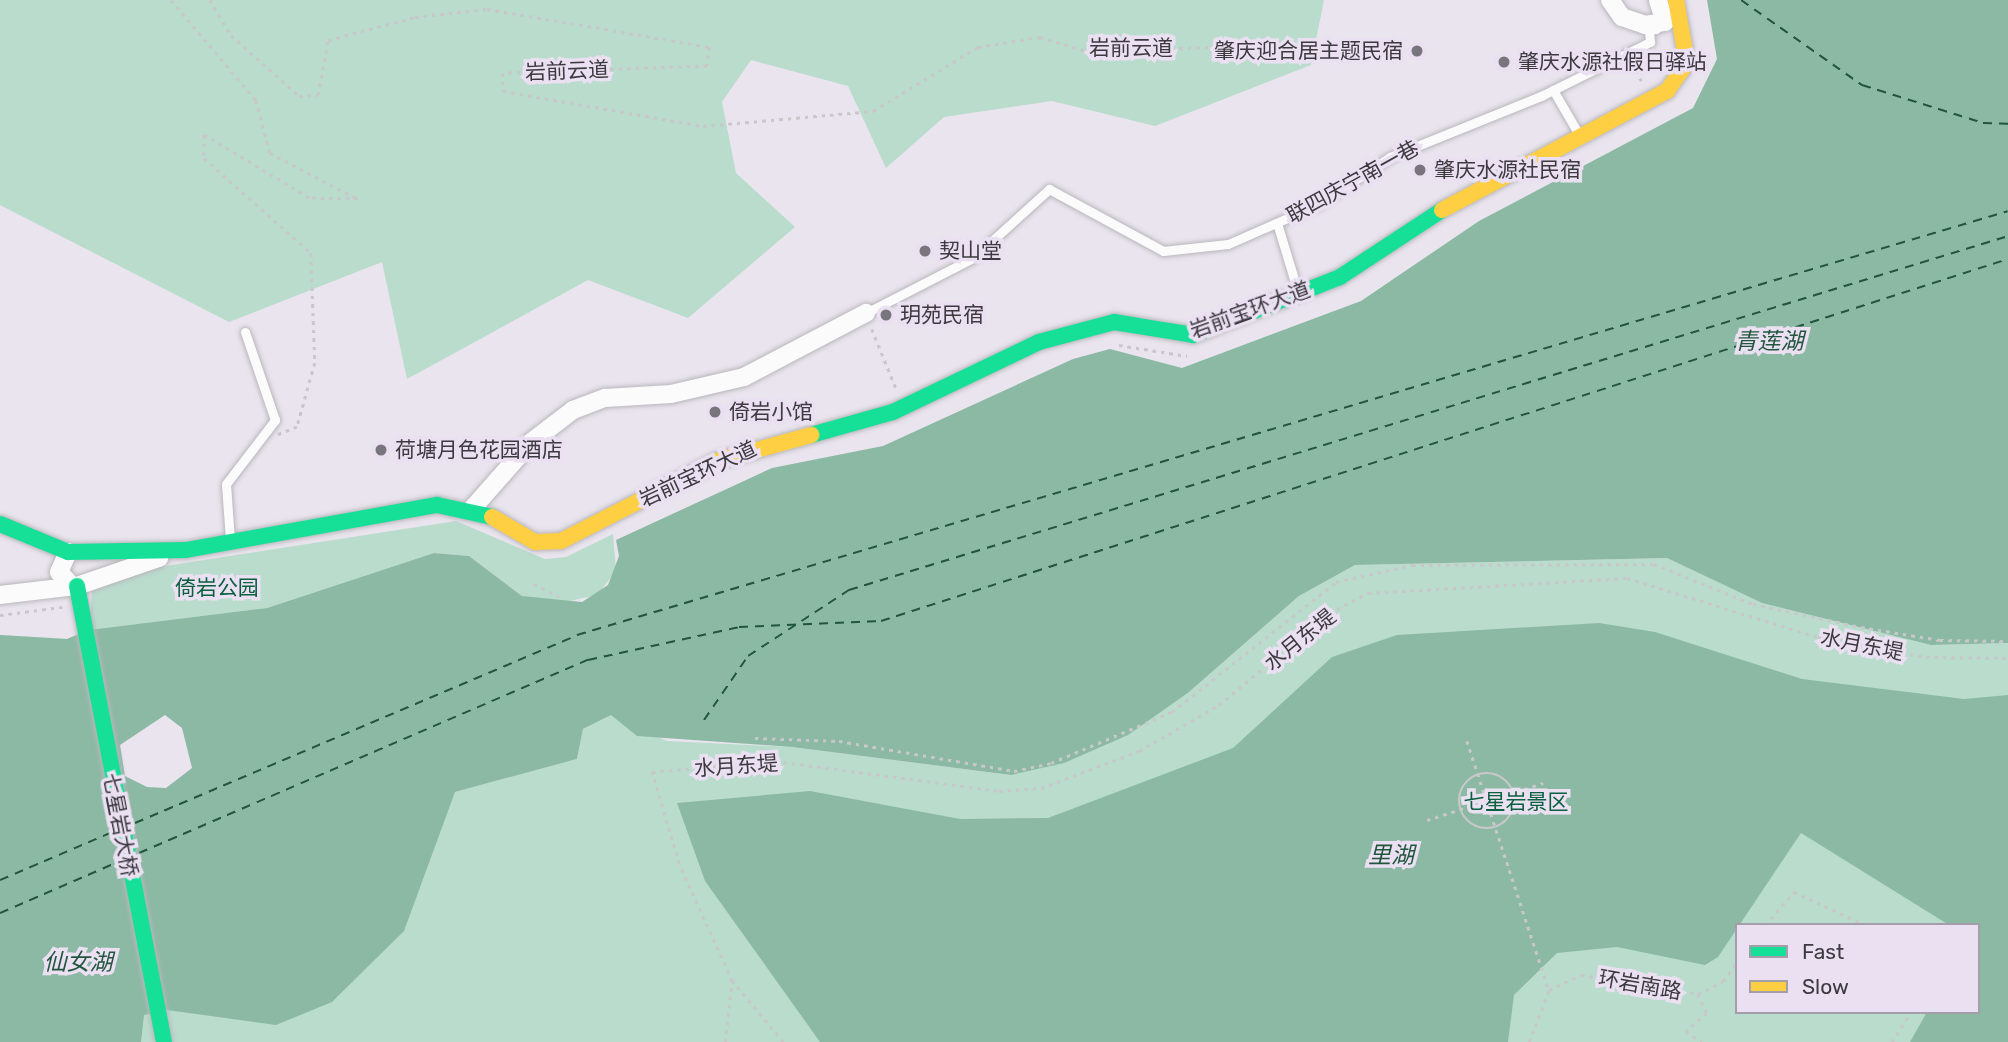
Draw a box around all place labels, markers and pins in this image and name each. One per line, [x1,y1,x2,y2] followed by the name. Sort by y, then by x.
[1214,38,1403,64] place label: 肇庆迎合居主题民宿
[1409,43,1425,59] marker: 肇庆迎合居主题民宿
[1518,49,1707,75] place label: 肇庆水源社假日驿站
[1496,54,1512,70] marker: 肇庆水源社假日驿站
[1434,157,1581,183] place label: 肇庆水源社民宿
[1412,162,1428,178] marker: 肇庆水源社民宿
[939,238,1002,264] place label: 契山堂
[917,243,933,259] marker: 契山堂
[900,302,984,328] place label: 玥苑民宿
[878,307,894,323] marker: 玥苑民宿
[729,399,813,425] place label: 倚岩小馆
[707,404,723,420] marker: 倚岩小馆
[395,437,563,463] place label: 荷塘月色花园酒店
[373,442,389,458] marker: 荷塘月色花园酒店

